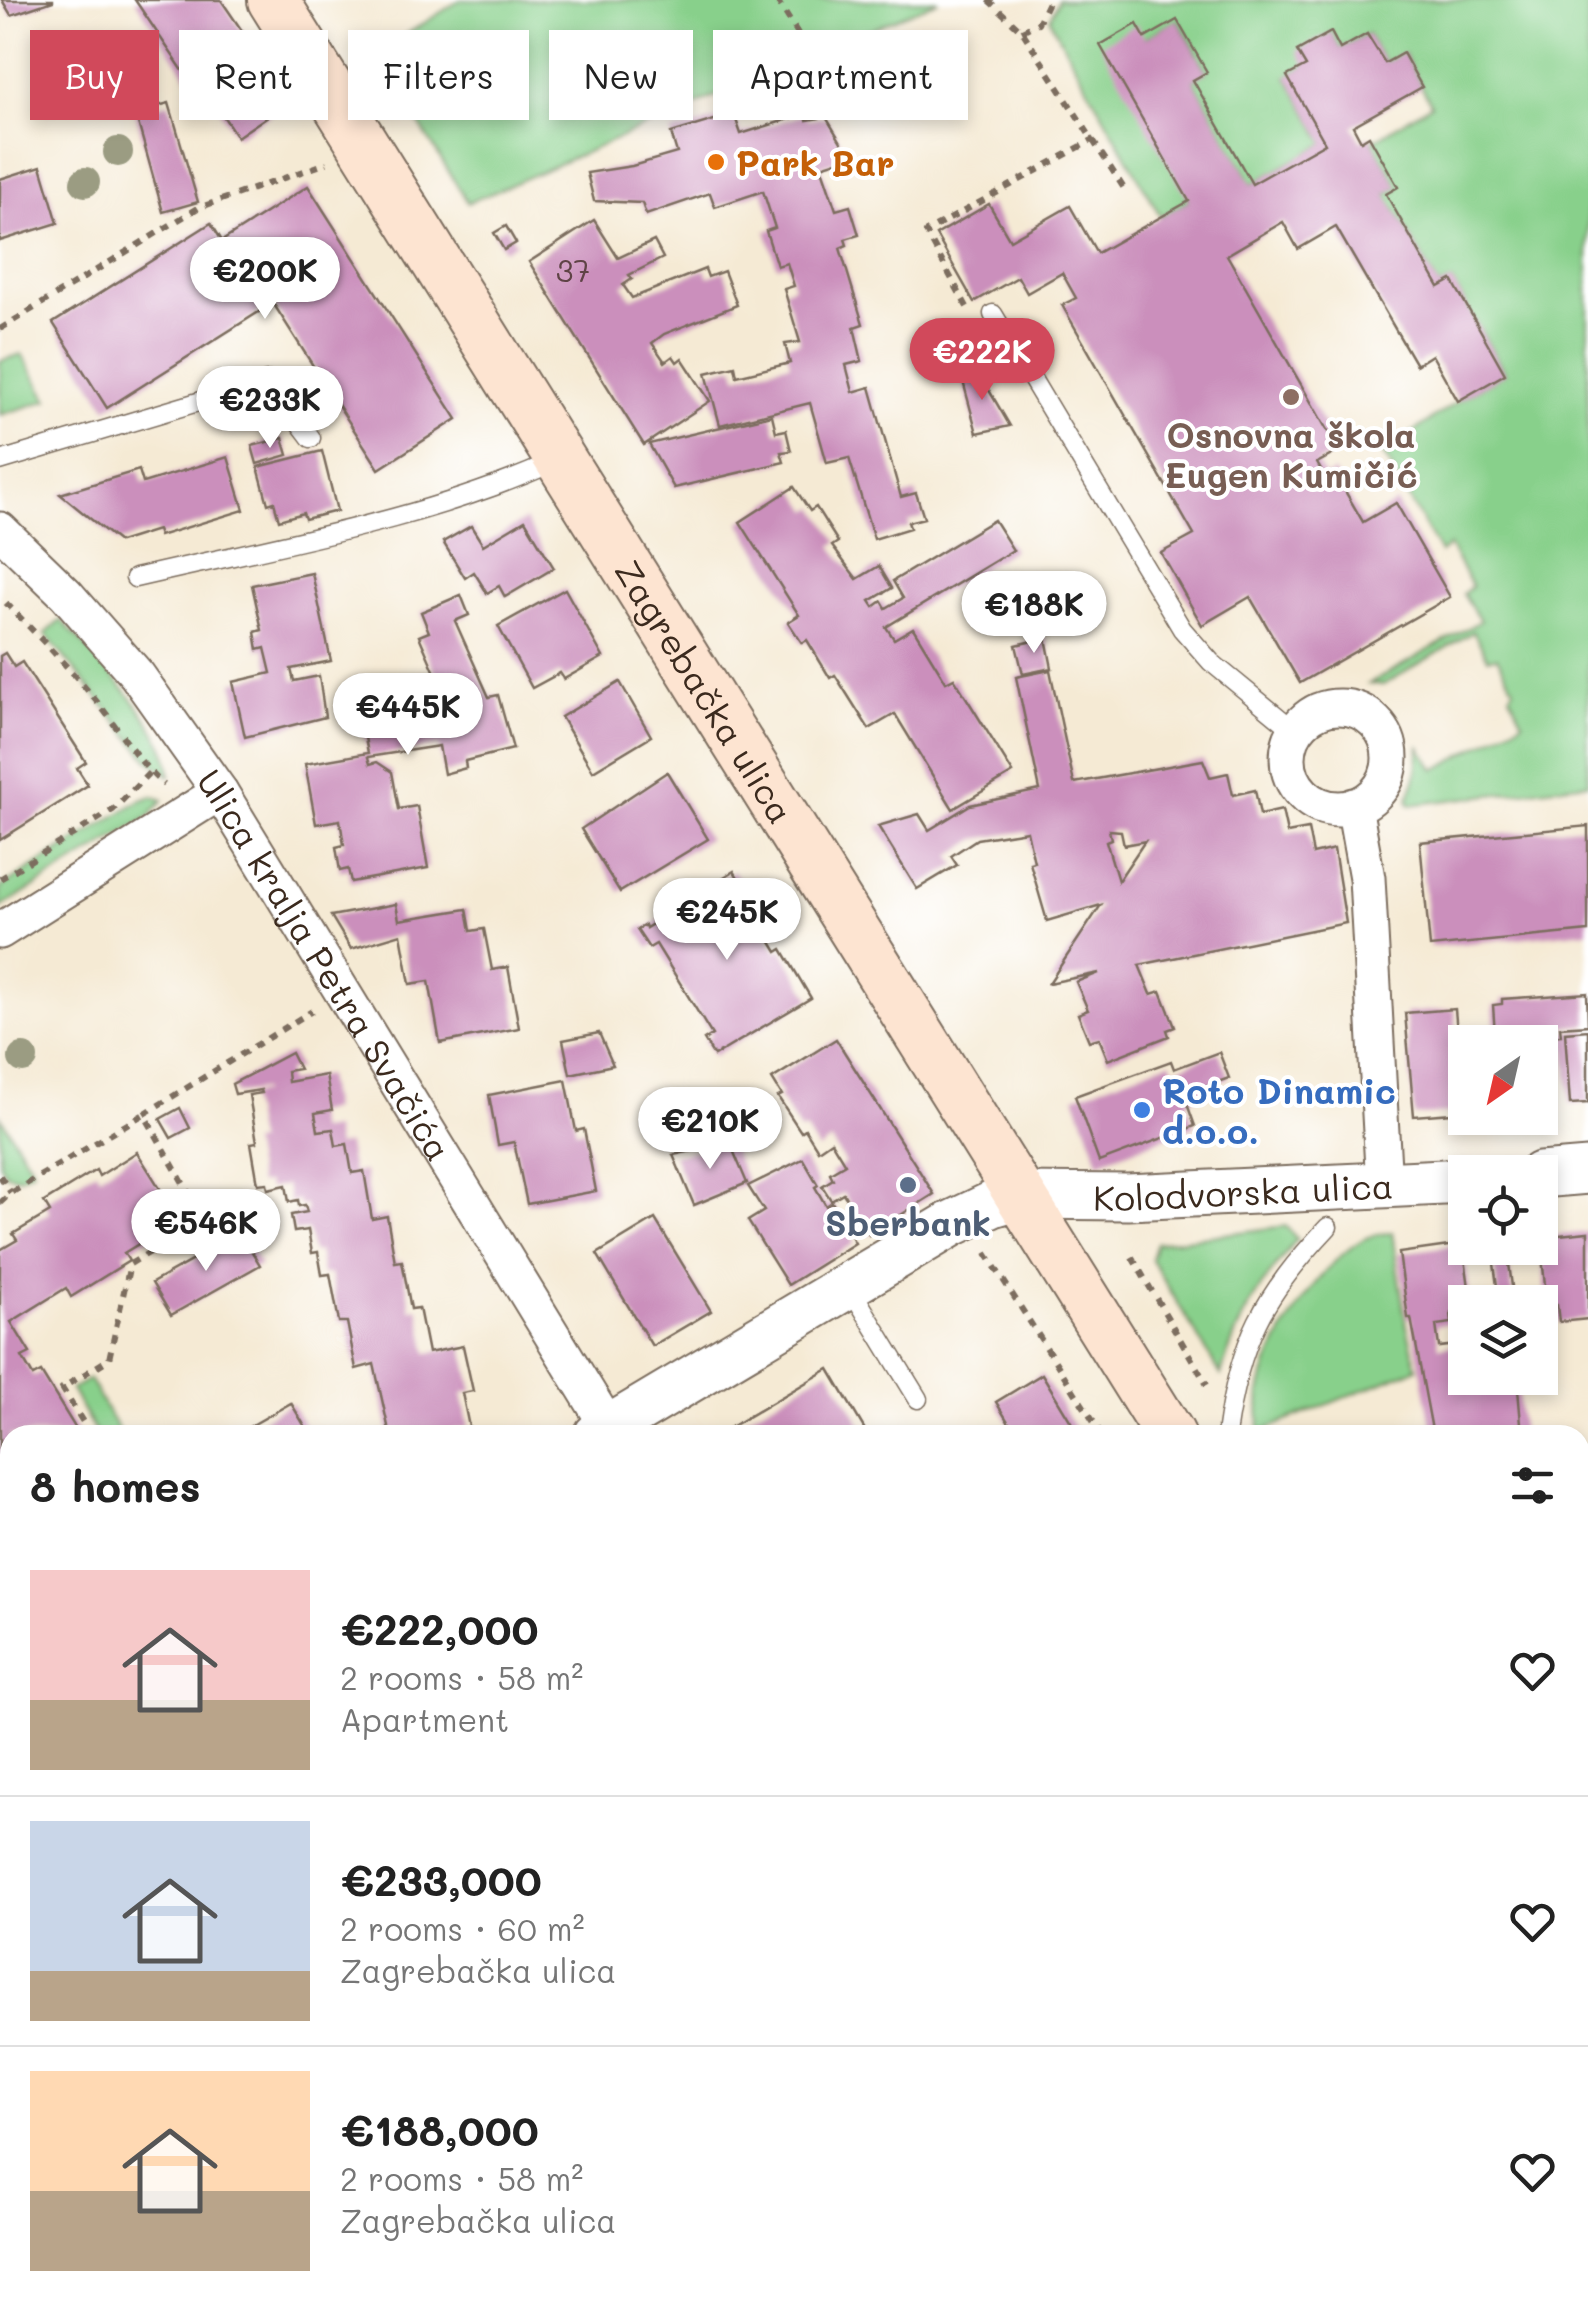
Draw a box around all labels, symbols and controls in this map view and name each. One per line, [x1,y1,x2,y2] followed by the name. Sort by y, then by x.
[30,30,159,120] chip: Buy
[179,30,328,120] chip: Rent
[348,30,529,120] chip: Filters
[549,30,693,120] chip: New
[713,30,968,120] chip: Apartment
[736,139,894,185] place label: Park Bar
[705,151,727,173] marker: Park Bar
[195,237,335,322] pin: €200K
[212,248,318,290] text: €200K
[556,250,590,290] house number: 37
[912,318,1052,403] pin: €222K
[932,329,1032,371] text: €222K
[200,366,340,451] pin: €233K
[218,377,322,419] text: €233K
[1280,386,1302,408] marker: Osnovna škola Eugen Kumičić
[1164,411,1418,497] place label: Osnovna škola Eugen Kumičić
[605,551,805,831] street label: Zagrebačka ulica
[964,571,1104,656] pin: €188K
[984,582,1084,624] text: €188K
[338,673,478,758] pin: €445K
[355,684,461,726] text: €445K
[188,759,463,1169] street label: Ulica kralja Petra Svačića
[657,878,797,963] pin: €245K
[675,889,779,931] text: €245K
[1448,1025,1558,1135] north arrow
[1448,1025,1558,1395] map controls
[1162,1067,1396,1153] place label: Roto Dinamic d.o.o.
[640,1087,780,1172] pin: €210K
[660,1098,760,1140] text: €210K
[1131,1099,1153,1121] marker: Roto Dinamic d.o.o.
[1448,1155,1558,1265] button: locate
[1093,1161,1394,1220] street label: Kolodvorska ulica
[897,1174,919,1196] marker: Sberbank
[136,1189,276,1274] pin: €546K
[825,1199,991,1245] place label: Sberbank
[153,1200,259,1242] text: €546K
[1448,1285,1558,1395] button: layers
[30,1458,201,1513] text: 8 homes
[1505,1458,1560,1513] icon: filters
[340,1601,538,1656] text: €222,000
[110,1610,230,1730] icon: home
[1505,1643,1560,1698] icon: heart
[340,1656,583,1698] text: 2 rooms · 58 m²
[340,1698,509,1740] text: Apartment
[340,1852,542,1907] text: €233,000
[110,1861,230,1981] icon: home
[1505,1894,1560,1949] icon: heart
[340,1907,584,1949] text: 2 rooms · 60 m²
[340,1949,616,1991] text: Zagrebačka ulica
[340,2102,539,2157] text: €188,000
[110,2111,230,2231] icon: home
[1505,2144,1560,2199] icon: heart
[340,2157,583,2199] text: 2 rooms · 58 m²
[340,2199,616,2241] text: Zagrebačka ulica

